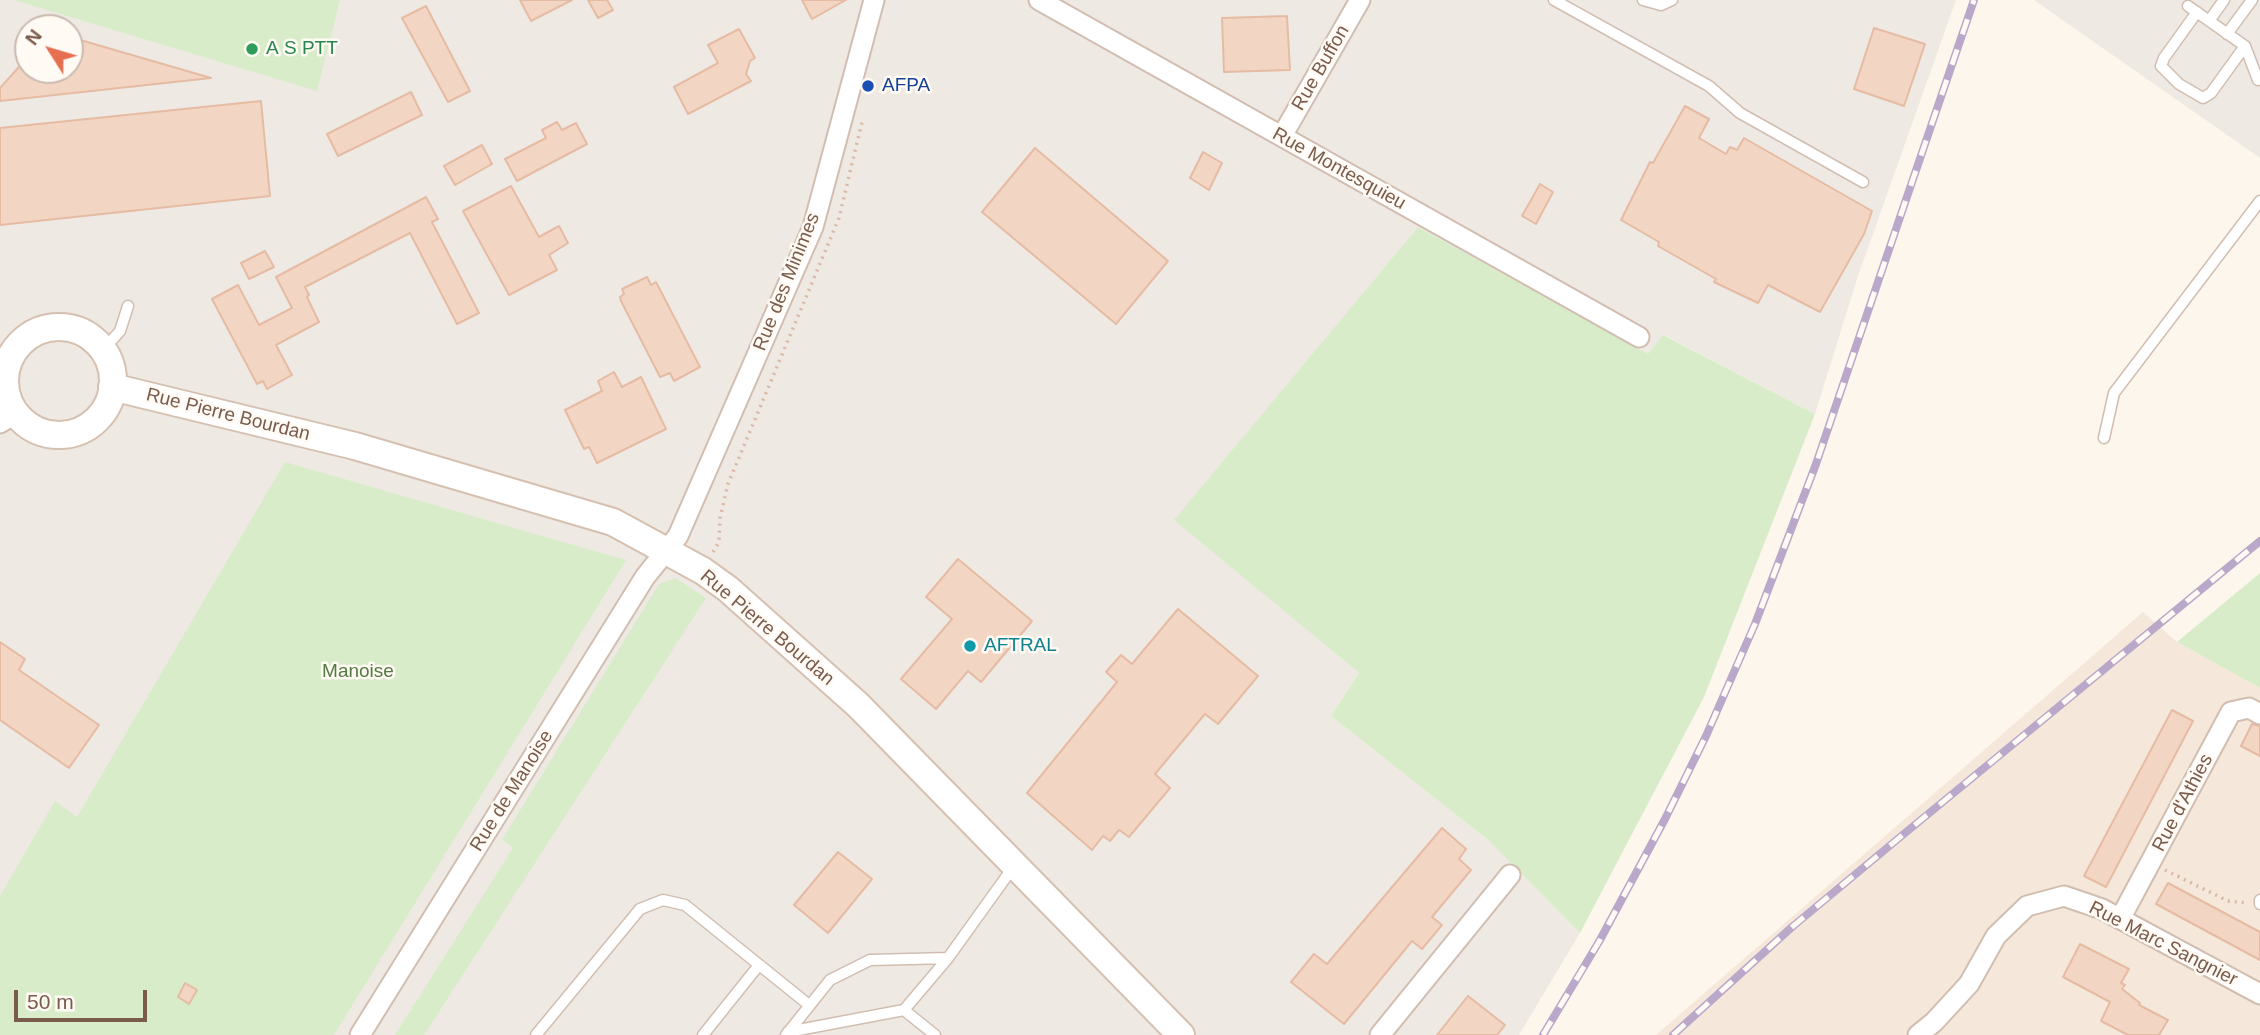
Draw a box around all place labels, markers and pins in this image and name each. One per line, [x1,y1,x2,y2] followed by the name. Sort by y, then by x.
[266,38,338,60] place label: A S PTT
[244,41,260,57] marker: A S PTT
[882,75,930,97] place label: AFPA
[860,78,876,94] marker: AFPA
[984,635,1057,657] place label: AFTRAL
[962,638,978,654] marker: AFTRAL

